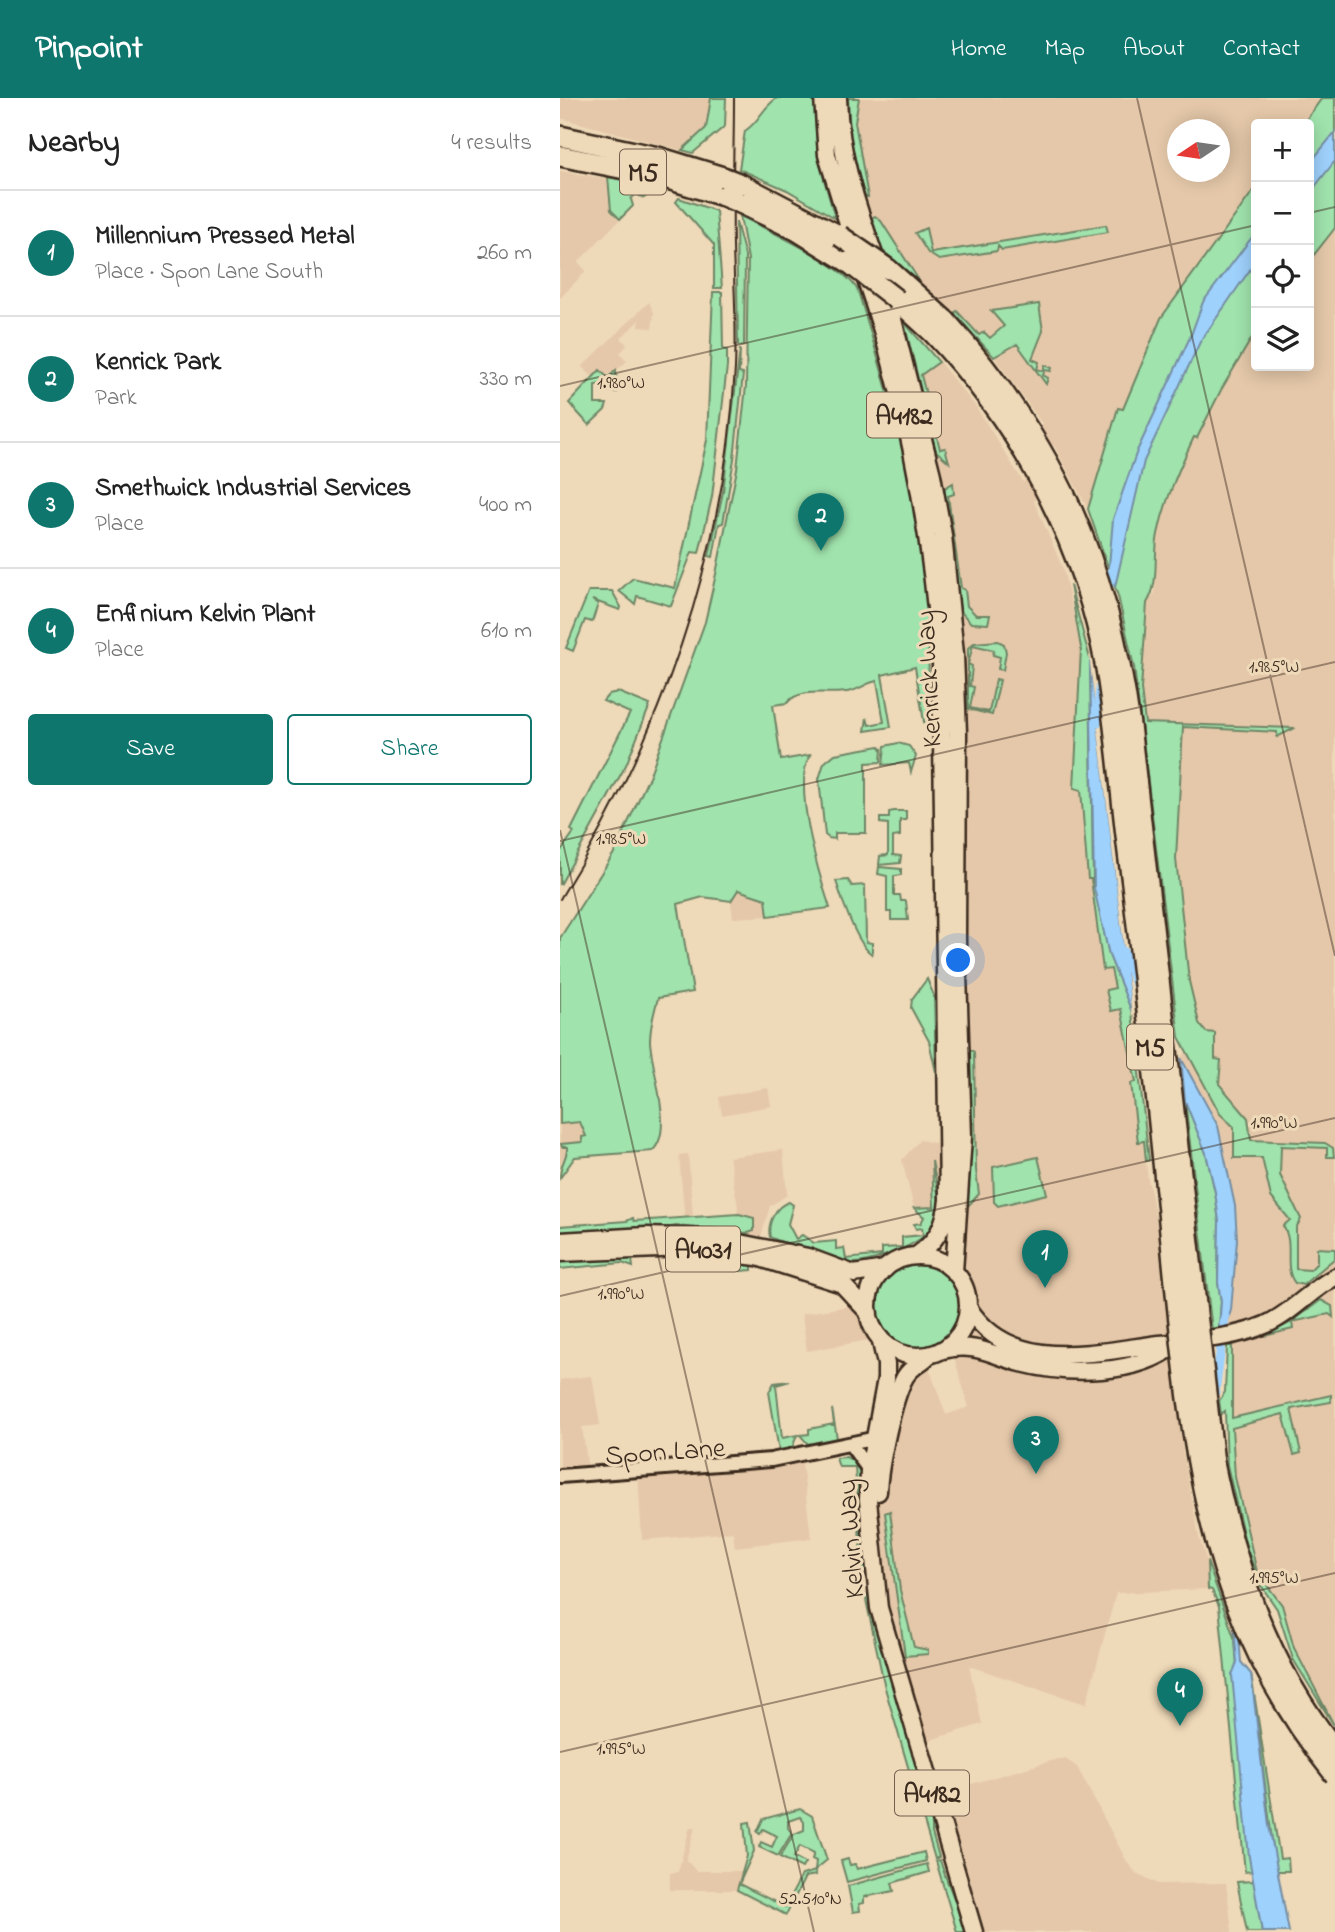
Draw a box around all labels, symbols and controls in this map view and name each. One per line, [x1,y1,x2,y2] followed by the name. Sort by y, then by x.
[35,25,143,73] text: Pinpoint
[951,32,1007,67] text: Home
[1045,32,1085,67] text: Map
[1123,32,1185,67] text: About
[1223,32,1300,67] text: Contact
[1167,119,1230,182] north arrow
[1251,119,1314,371] map controls
[1251,119,1314,182] button: +
[28,122,120,166] text: Nearby
[451,127,532,160] text: 4 results
[620,150,666,194] road number: M5
[1251,182,1314,245] button: −
[95,218,355,256] text: Millennium Pressed Metal
[47,237,55,270] text: 1
[477,237,532,270] text: 260 m
[1251,245,1314,308] button: locate
[95,256,323,289] text: Place · Spon Lane South
[1251,308,1314,371] button: layers
[95,344,221,382] text: Kenrick Park
[45,363,57,396] text: 2
[479,363,532,396] text: 330 m
[597,371,645,397] text: 1.980°W
[95,382,137,415] text: Park
[867,392,941,438] road number: A4182
[95,470,411,508] text: Smethwick Industrial Services
[46,489,56,522] text: 3
[479,489,532,522] text: 400 m
[798,493,844,551] pin: 2
[95,508,144,541] text: Place
[95,596,315,634] text: Enfinium Kelvin Plant
[906,609,955,749] street label: Kenrick Way
[46,615,56,648] text: 4
[481,615,532,648] text: 610 m
[95,634,144,667] text: Place
[1249,655,1299,681] text: 1.985°W
[28,714,273,785] button: Save
[287,714,532,785] button: Share
[596,827,646,853] text: 1.985°W
[941,943,975,977] your location
[1127,1024,1173,1070] road number: M5
[1251,1111,1297,1137] text: 1.990°W
[666,1226,740,1272] road number: A4031
[1022,1230,1068,1288] pin: 1
[598,1282,644,1308] text: 1.990°W
[1013,1416,1059,1474] pin: 3
[604,1429,727,1478] street label: Spon Lane
[828,1478,877,1600] street label: Kelvin Way
[1249,1566,1299,1592] text: 1.995°W
[1157,1668,1203,1726] pin: 4
[596,1737,646,1763] text: 1.995°W
[895,1770,969,1816] road number: A4182
[778,1887,842,1913] text: 52.510°N

